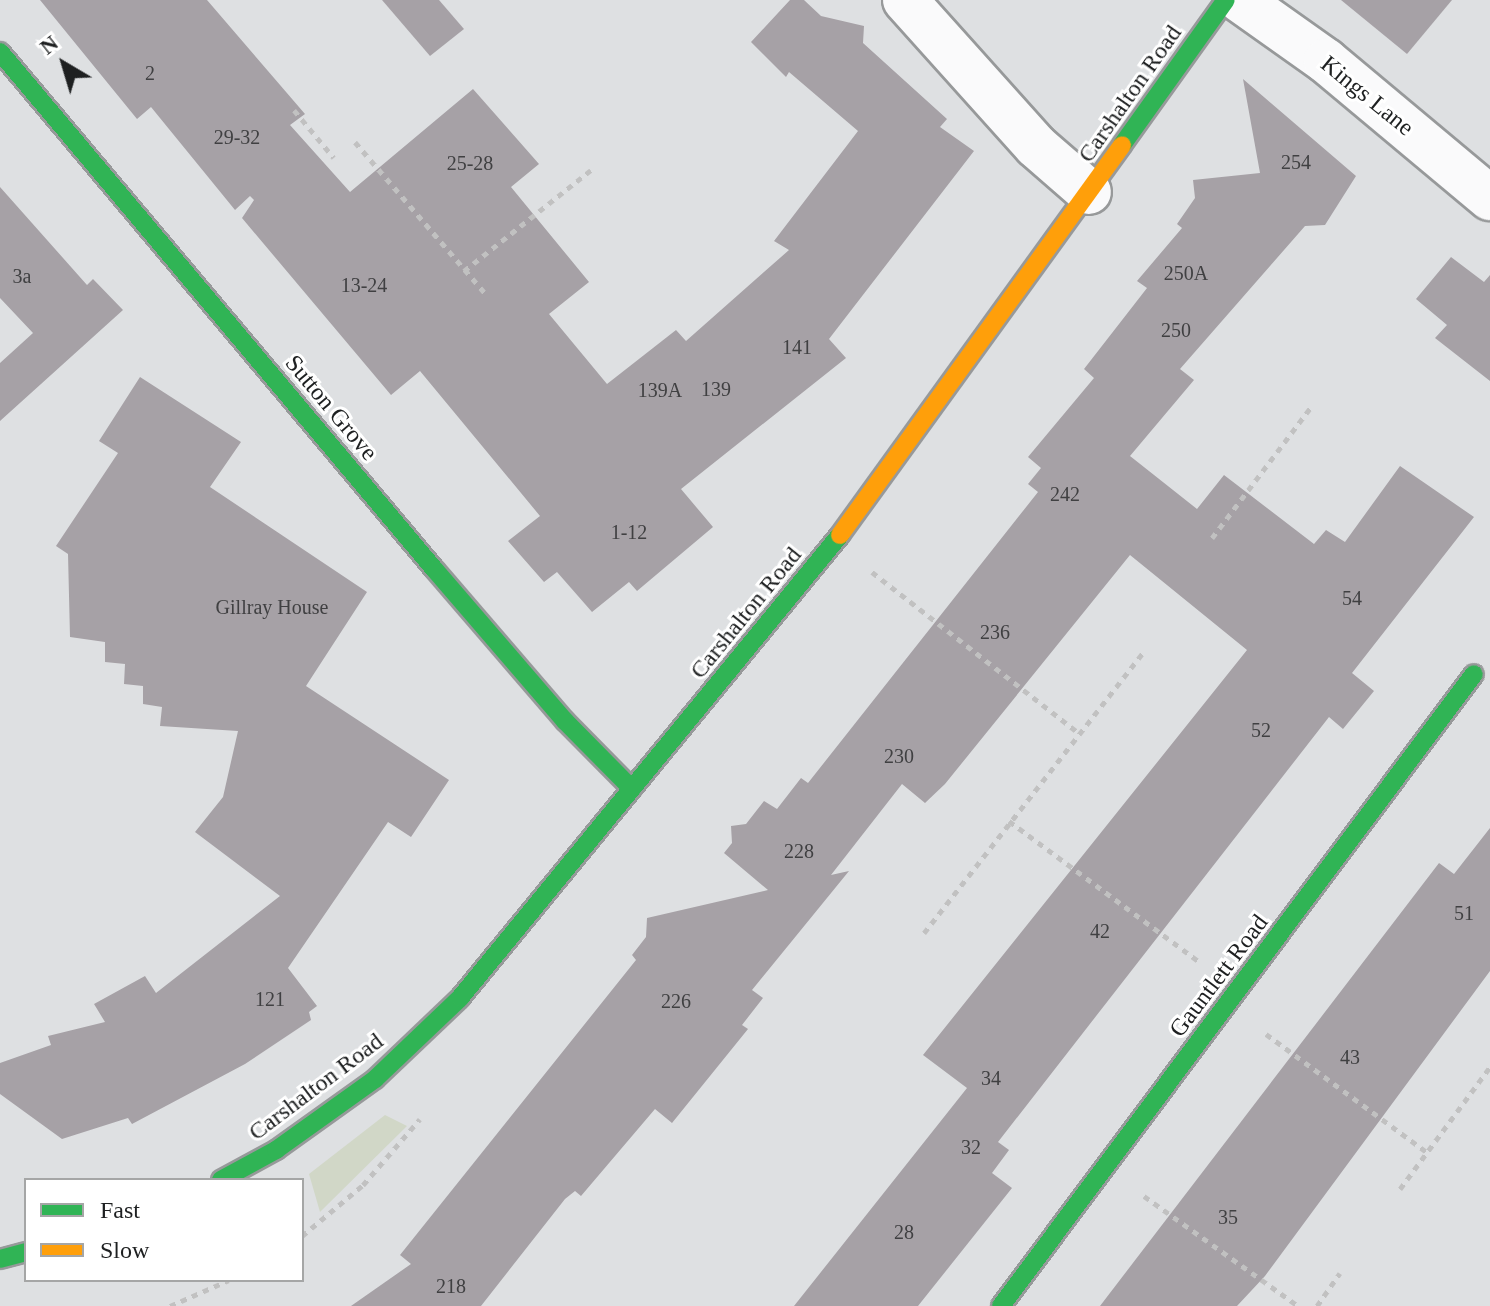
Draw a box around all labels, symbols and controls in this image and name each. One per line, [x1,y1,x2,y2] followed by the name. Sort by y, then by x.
[1072,20,1188,168] street label: Carshalton Road
[24,24,104,104] north arrow
[35,30,63,59] text: N
[1315,50,1419,142] street label: Kings Lane
[145,61,155,85] house number: 2
[214,125,260,149] house number: 29-32
[1281,150,1311,174] house number: 254
[447,151,493,175] house number: 25-28
[1164,261,1208,285] house number: 250A
[13,264,31,288] house number: 3a
[341,273,387,297] house number: 13-24
[1161,318,1191,342] house number: 250
[782,335,812,359] house number: 141
[279,349,383,467] street label: Sutton Grove
[701,377,731,401] house number: 139
[638,378,682,402] house number: 139A
[1050,482,1080,506] house number: 242
[611,520,647,544] house number: 1-12
[684,542,808,684] street label: Carshalton Road
[1342,586,1362,610] house number: 54
[216,595,328,619] house number: Gillray House
[980,620,1010,644] house number: 236
[1251,718,1271,742] house number: 52
[884,744,914,768] house number: 230
[784,839,814,863] house number: 228
[1454,901,1474,925] house number: 51
[1164,909,1274,1043] street label: Gauntlett Road
[1090,919,1110,943] house number: 42
[255,987,285,1011] house number: 121
[661,989,691,1013] house number: 226
[243,1027,389,1147] street label: Carshalton Road
[1340,1045,1360,1069] house number: 43
[981,1066,1001,1090] house number: 34
[961,1135,981,1159] house number: 32
[24,1178,304,1282] legend
[100,1197,140,1223] text: Fast
[1218,1205,1238,1229] house number: 35
[894,1220,914,1244] house number: 28
[100,1237,149,1263] text: Slow
[436,1274,466,1298] house number: 218

